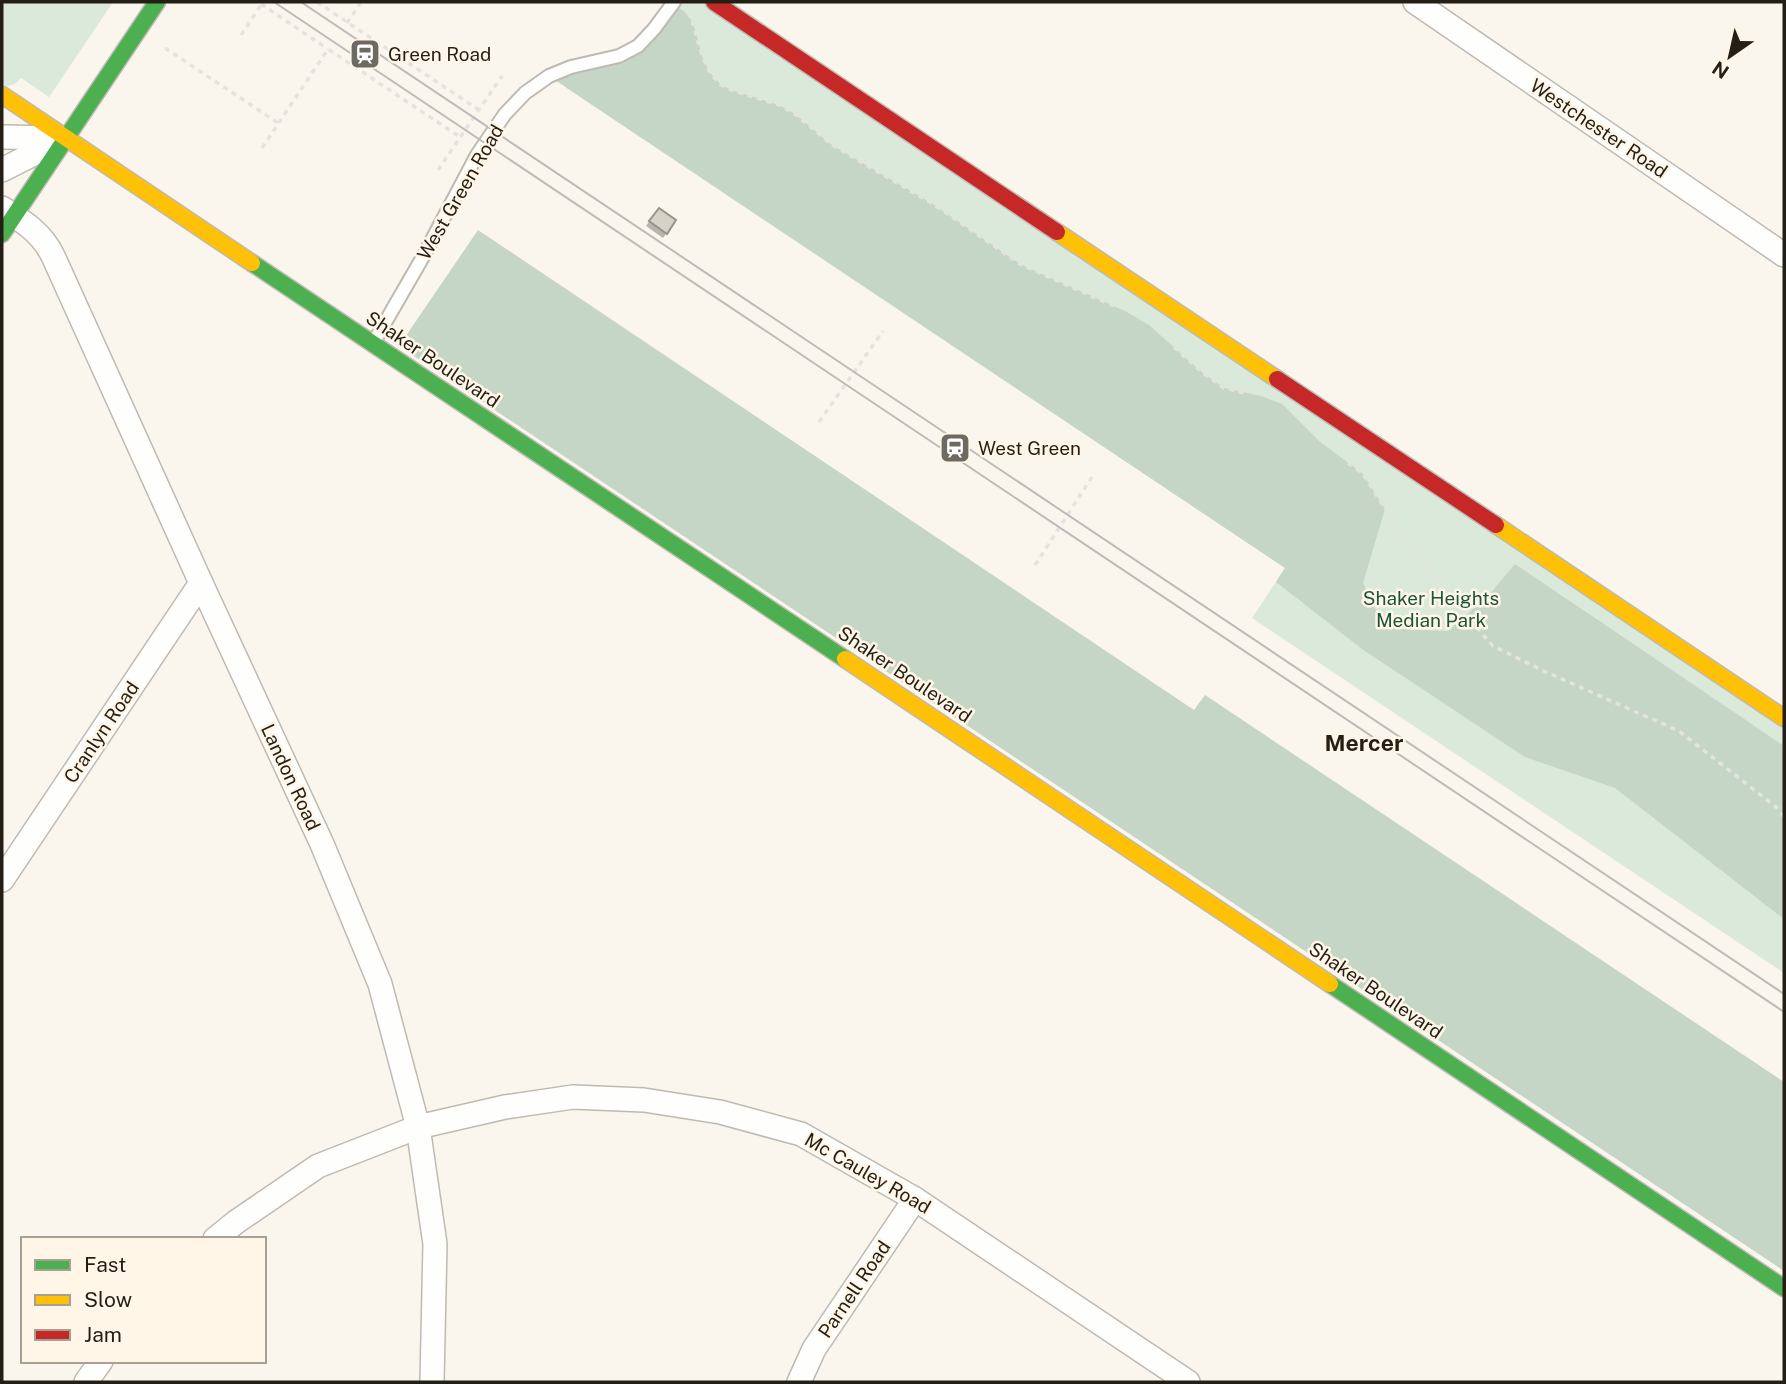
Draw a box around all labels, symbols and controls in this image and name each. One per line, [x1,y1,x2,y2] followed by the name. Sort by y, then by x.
[1695,21,1765,91] north arrow
[348,37,382,71] station icon: Green Road
[388,43,491,65] place label: Green Road
[1708,57,1733,83] text: N
[1526,74,1672,182] street label: Westchester Road
[412,120,508,264] street label: West Green Road
[362,306,504,412] street label: Shaker Boulevard
[938,431,972,465] station icon: West Green
[978,437,1081,459] place label: West Green
[1363,587,1499,631] park label: Shaker Heights Median Park
[834,621,976,727] street label: Shaker Boulevard
[59,677,143,787] street label: Cranlyn Road
[257,720,325,834] street label: Landon Road
[1325,729,1403,756] district label: Mercer
[1305,937,1447,1043] street label: Shaker Boulevard
[801,1128,935,1218] street label: Mc Cauley Road
[813,1236,895,1342] street label: Parnell Road
[21,1237,266,1363] legend
[84,1252,126,1277] text: Fast
[84,1287,132,1312] text: Slow
[84,1322,122,1347] text: Jam

